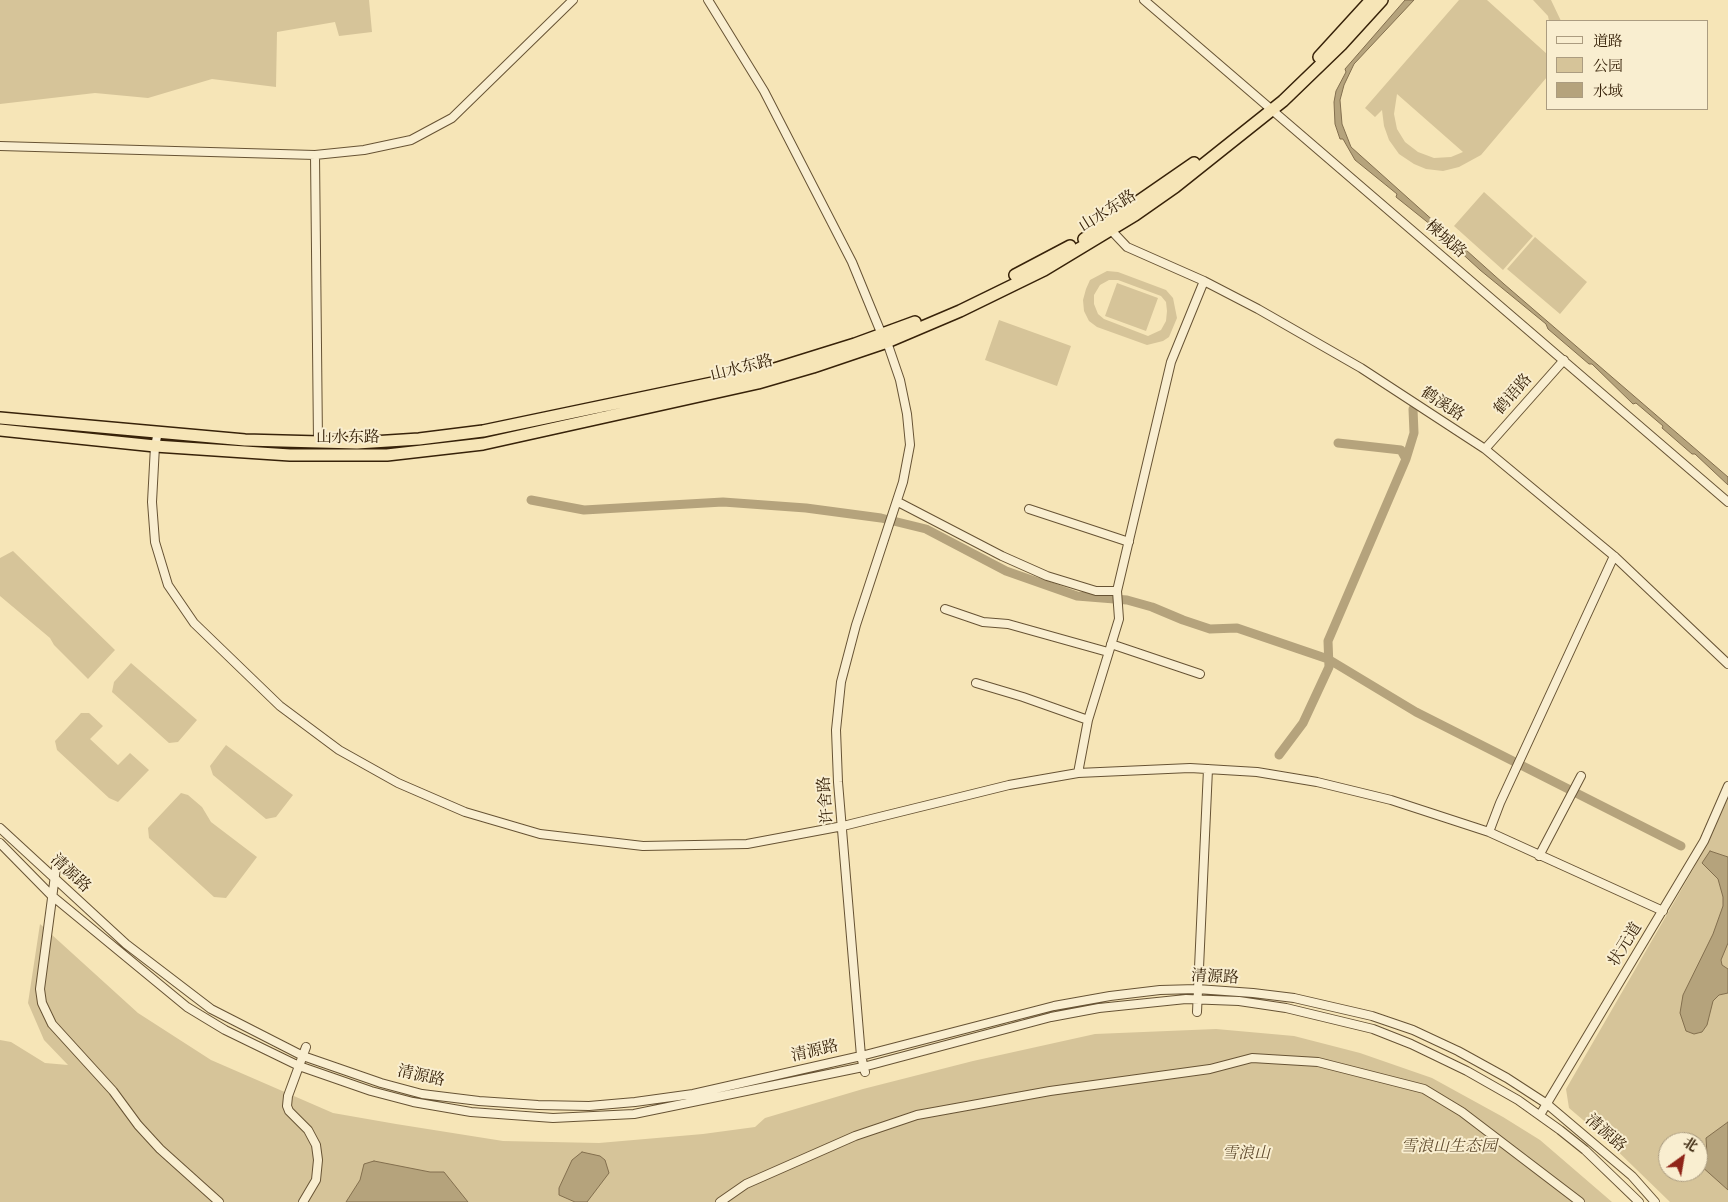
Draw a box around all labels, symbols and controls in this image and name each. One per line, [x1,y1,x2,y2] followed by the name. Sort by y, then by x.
[1546,20,1708,110] legend
[1593,32,1623,51] text: 道路
[1593,57,1623,76] text: 公园
[1593,82,1623,101] text: 水域
[1076,187,1140,237] street label: 山水东路
[1421,217,1469,263] street label: 楝城路
[709,352,775,386] street label: 山水东路
[1491,371,1537,419] street label: 鹤语路
[1417,384,1467,426] street label: 鹤溪路
[316,429,380,449] street label: 山水东路
[815,775,839,825] street label: 许舍路
[46,851,94,897] street label: 清源路
[1605,920,1647,970] street label: 状元道
[1191,967,1239,989] street label: 清源路
[789,1037,841,1067] street label: 清源路
[396,1063,446,1091] street label: 清源路
[1581,1111,1629,1157] street label: 清源路
[1658,1132,1708,1182] north arrow
[1680,1134,1701,1156] text: 北
[1401,1138,1497,1158] park label: 雪浪山生态园
[1222,1145,1270,1165] park label: 雪浪山

